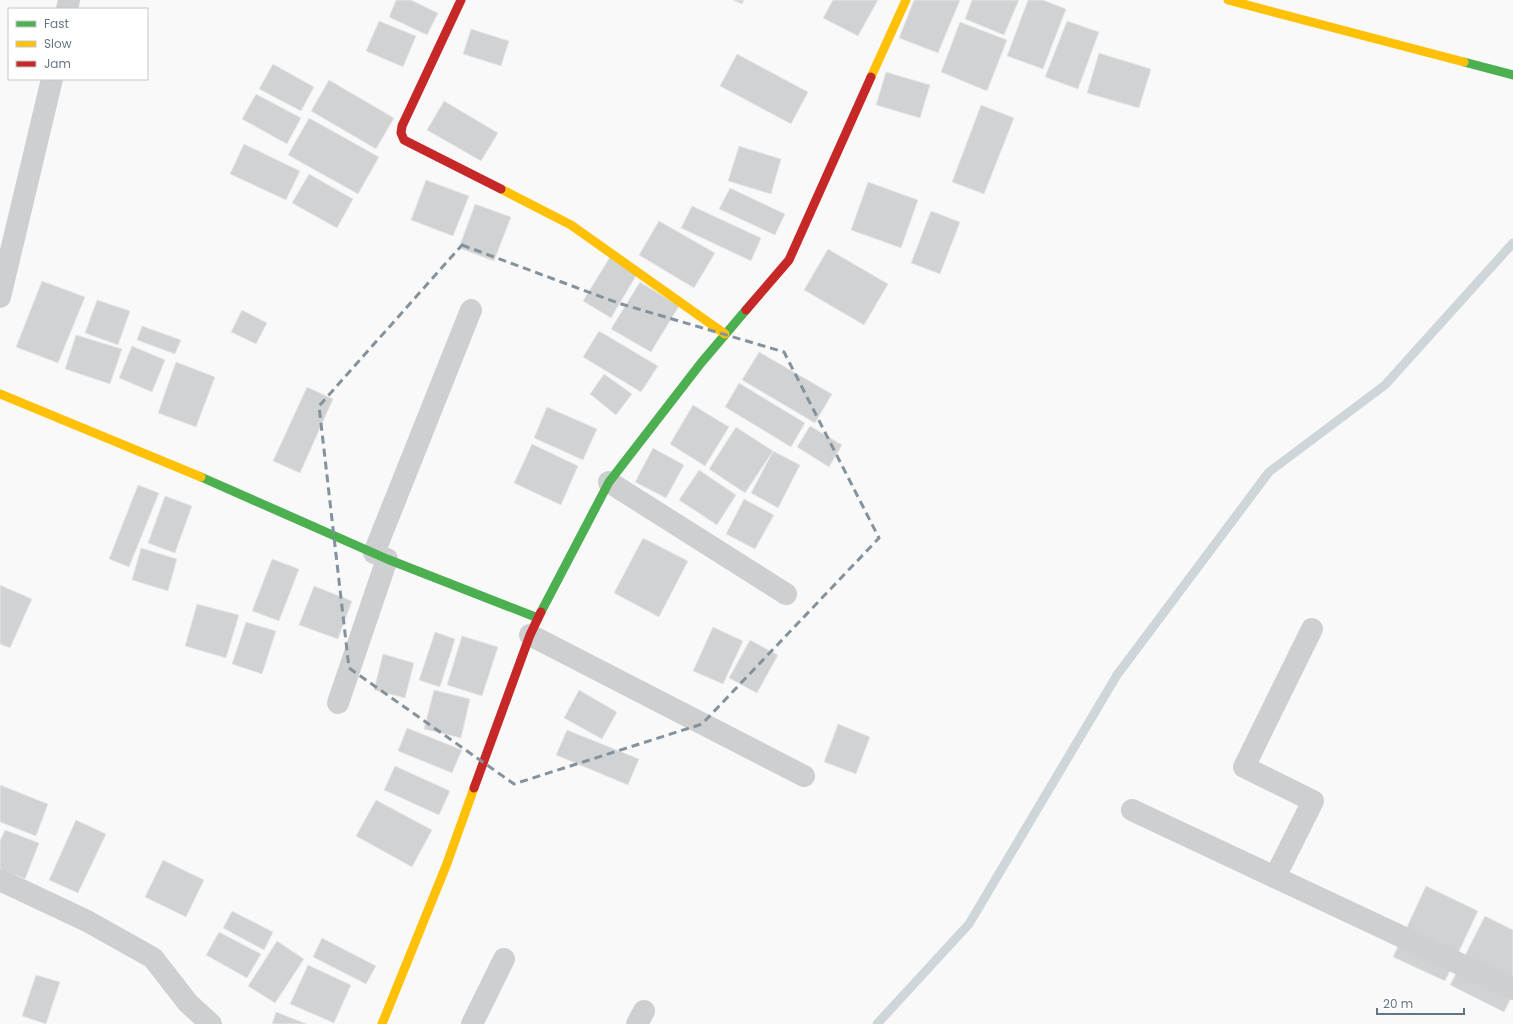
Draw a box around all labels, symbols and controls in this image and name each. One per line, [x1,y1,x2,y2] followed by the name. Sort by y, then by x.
[8,8,148,80] legend
[44,15,69,32] text: Fast
[44,35,72,52] text: Slow
[44,55,71,72] text: Jam
[1377,990,1464,1016] scale bar
[1383,995,1413,1012] text: 20 m

